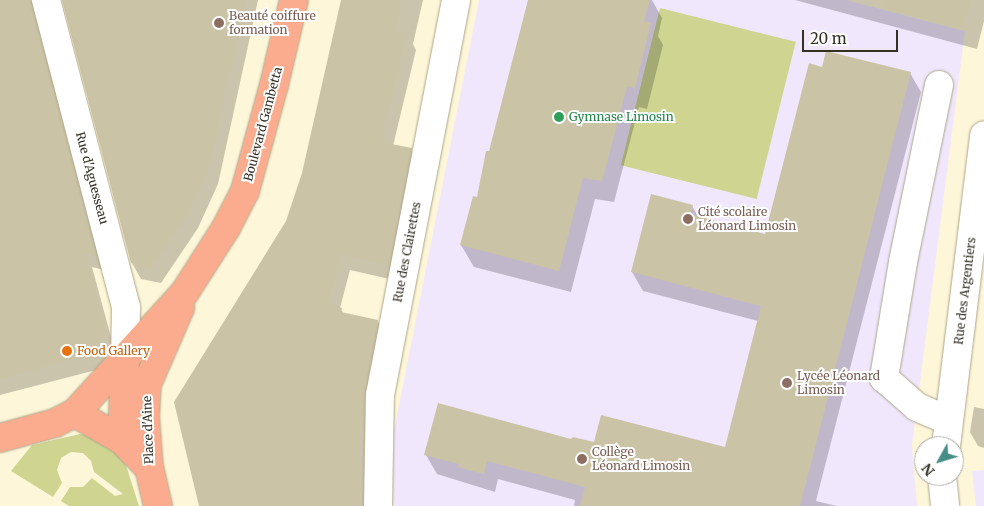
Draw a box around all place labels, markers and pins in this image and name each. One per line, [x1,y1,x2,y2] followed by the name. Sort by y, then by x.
[229,9,316,37] place label: Beauté coiffure formation
[213,17,225,29] marker: Beauté coiffure formation
[569,110,674,124] place label: Gymnase Limosin
[553,111,565,123] marker: Gymnase Limosin
[698,205,796,233] place label: Cité scolaire Léonard Limosin
[682,213,694,225] marker: Cité scolaire Léonard Limosin
[77,344,150,358] place label: Food Gallery
[61,345,73,357] marker: Food Gallery
[797,369,880,397] place label: Lycée Léonard Limosin
[781,377,793,389] marker: Lycée Léonard Limosin
[592,445,690,473] place label: Collège Léonard Limosin
[576,453,588,465] marker: Collège Léonard Limosin

